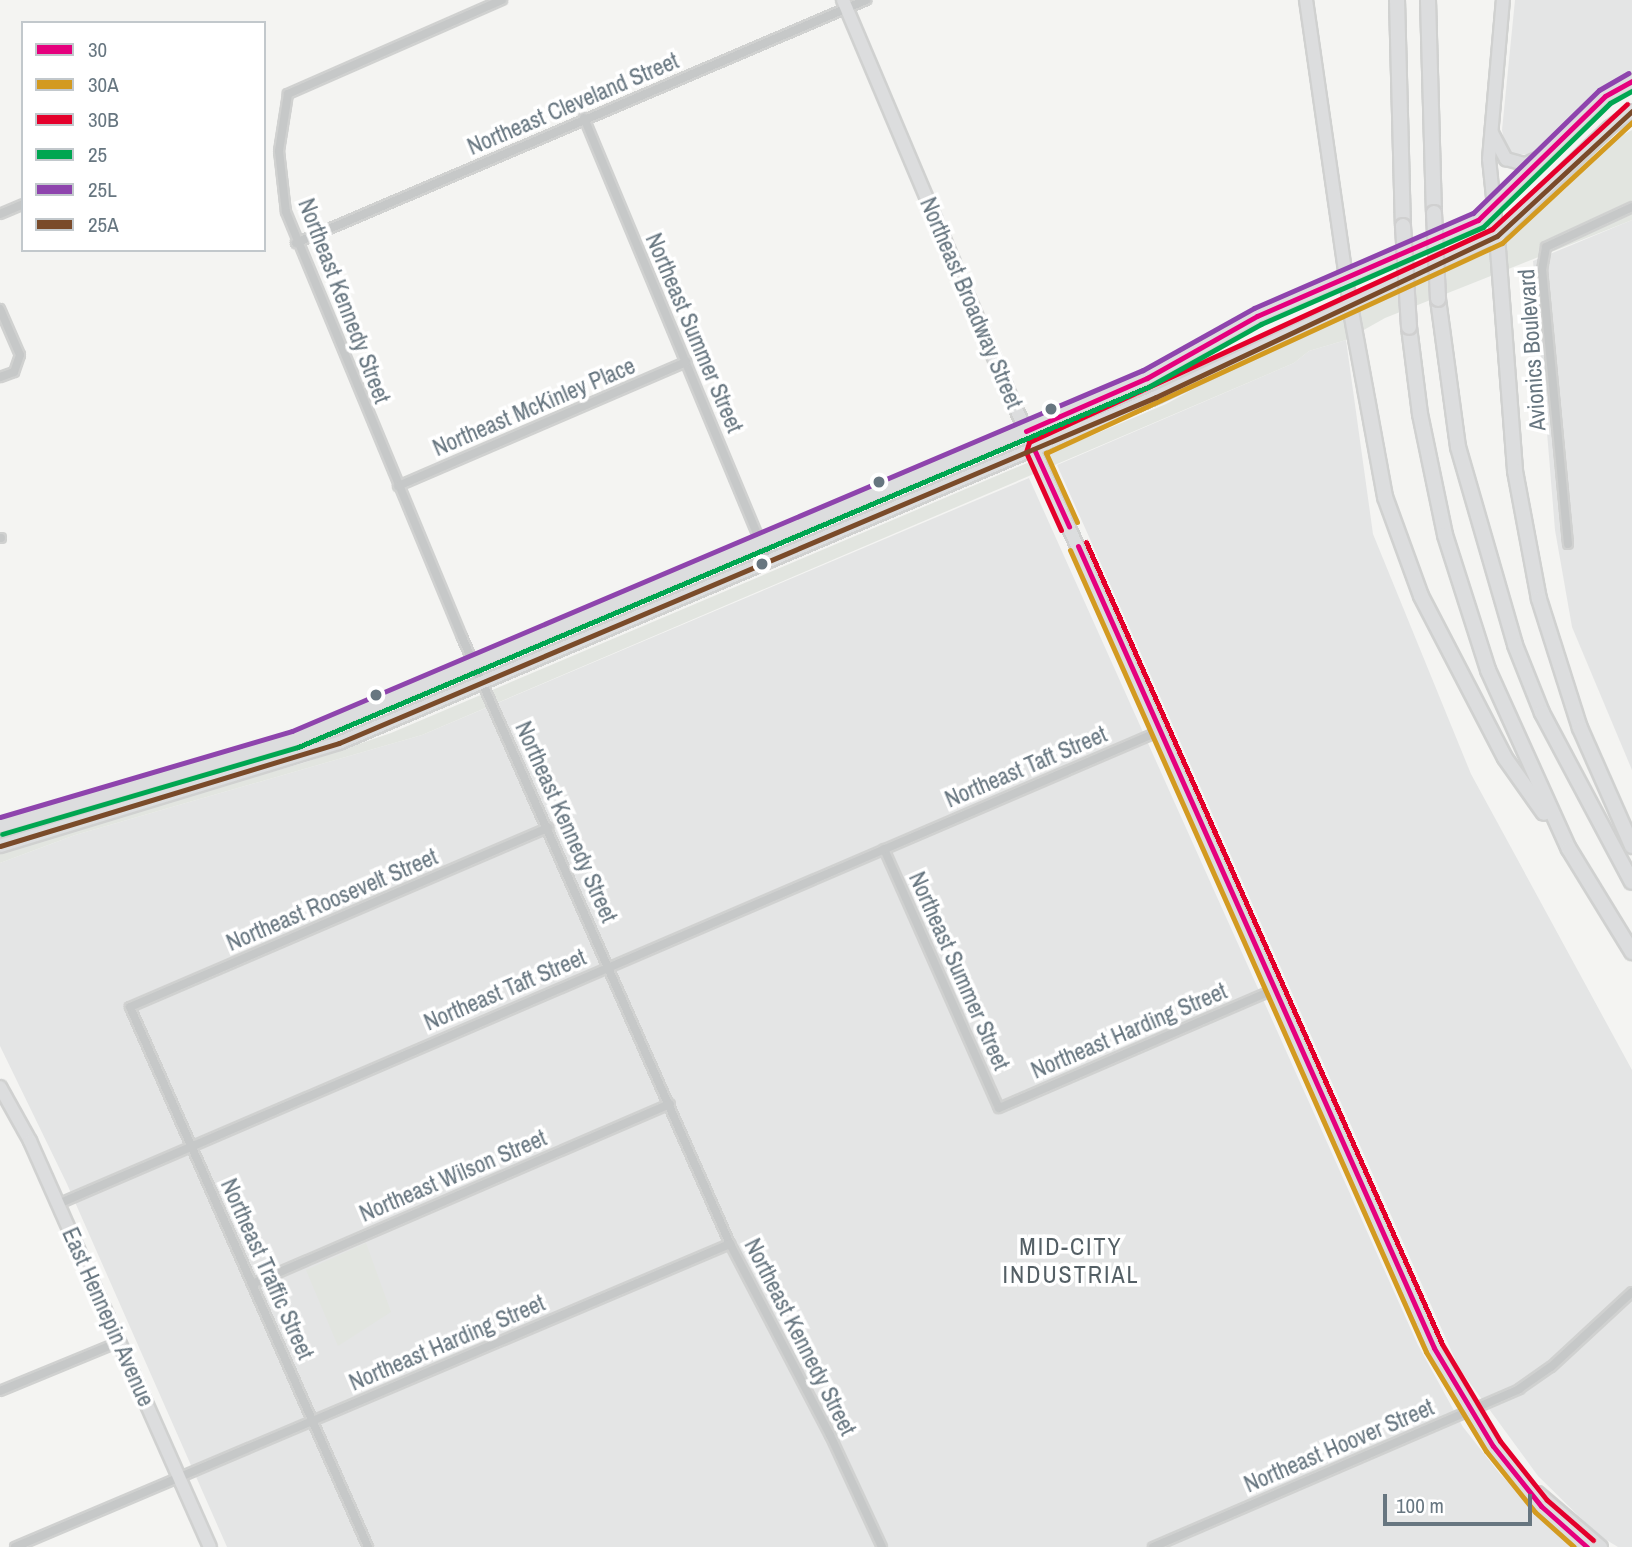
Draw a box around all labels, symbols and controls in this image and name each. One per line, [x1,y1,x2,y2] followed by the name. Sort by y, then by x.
[21,21,266,252] legend
[88,35,107,64] text: 30
[463,47,683,161] street label: Northeast Cleveland Street
[88,70,119,99] text: 30A
[88,105,119,134] text: 30B
[88,140,107,169] text: 25
[88,175,117,204] text: 25L
[914,193,1028,413] street label: Northeast Broadway Street
[292,195,396,407] street label: Northeast Kennedy Street
[88,210,119,239] text: 25A
[640,229,748,437] street label: Northeast Summer Street
[1513,268,1551,432] street label: Avionics Boulevard
[429,352,639,462] street label: Northeast McKinley Place
[1044,402,1058,416] unlabelled marker
[872,475,886,489] unlabelled marker
[755,557,769,571] unlabelled marker
[369,688,383,702] unlabelled marker
[509,717,623,927] street label: Northeast Kennedy Street
[941,720,1111,814] street label: Northeast Taft Street
[222,843,442,957] street label: Northeast Roosevelt Street
[903,868,1015,1074] street label: Northeast Summer Street
[420,943,590,1037] street label: Northeast Taft Street
[1027,977,1231,1085] street label: Northeast Harding Street
[355,1124,551,1228] street label: Northeast Wilson Street
[215,1174,319,1364] street label: Northeast Traffic Street
[56,1223,160,1411] street label: East Hennepin Avenue
[1004,1233,1138,1289] district label: MID-CITY INDUSTRIAL
[738,1234,862,1440] street label: Northeast Kennedy Street
[345,1289,549,1397] street label: Northeast Harding Street
[1240,1394,1438,1498] street label: Northeast Hoover Street
[1387,1480,1536,1524] scale bar
[1396,1491,1444,1520] text: 100 m

